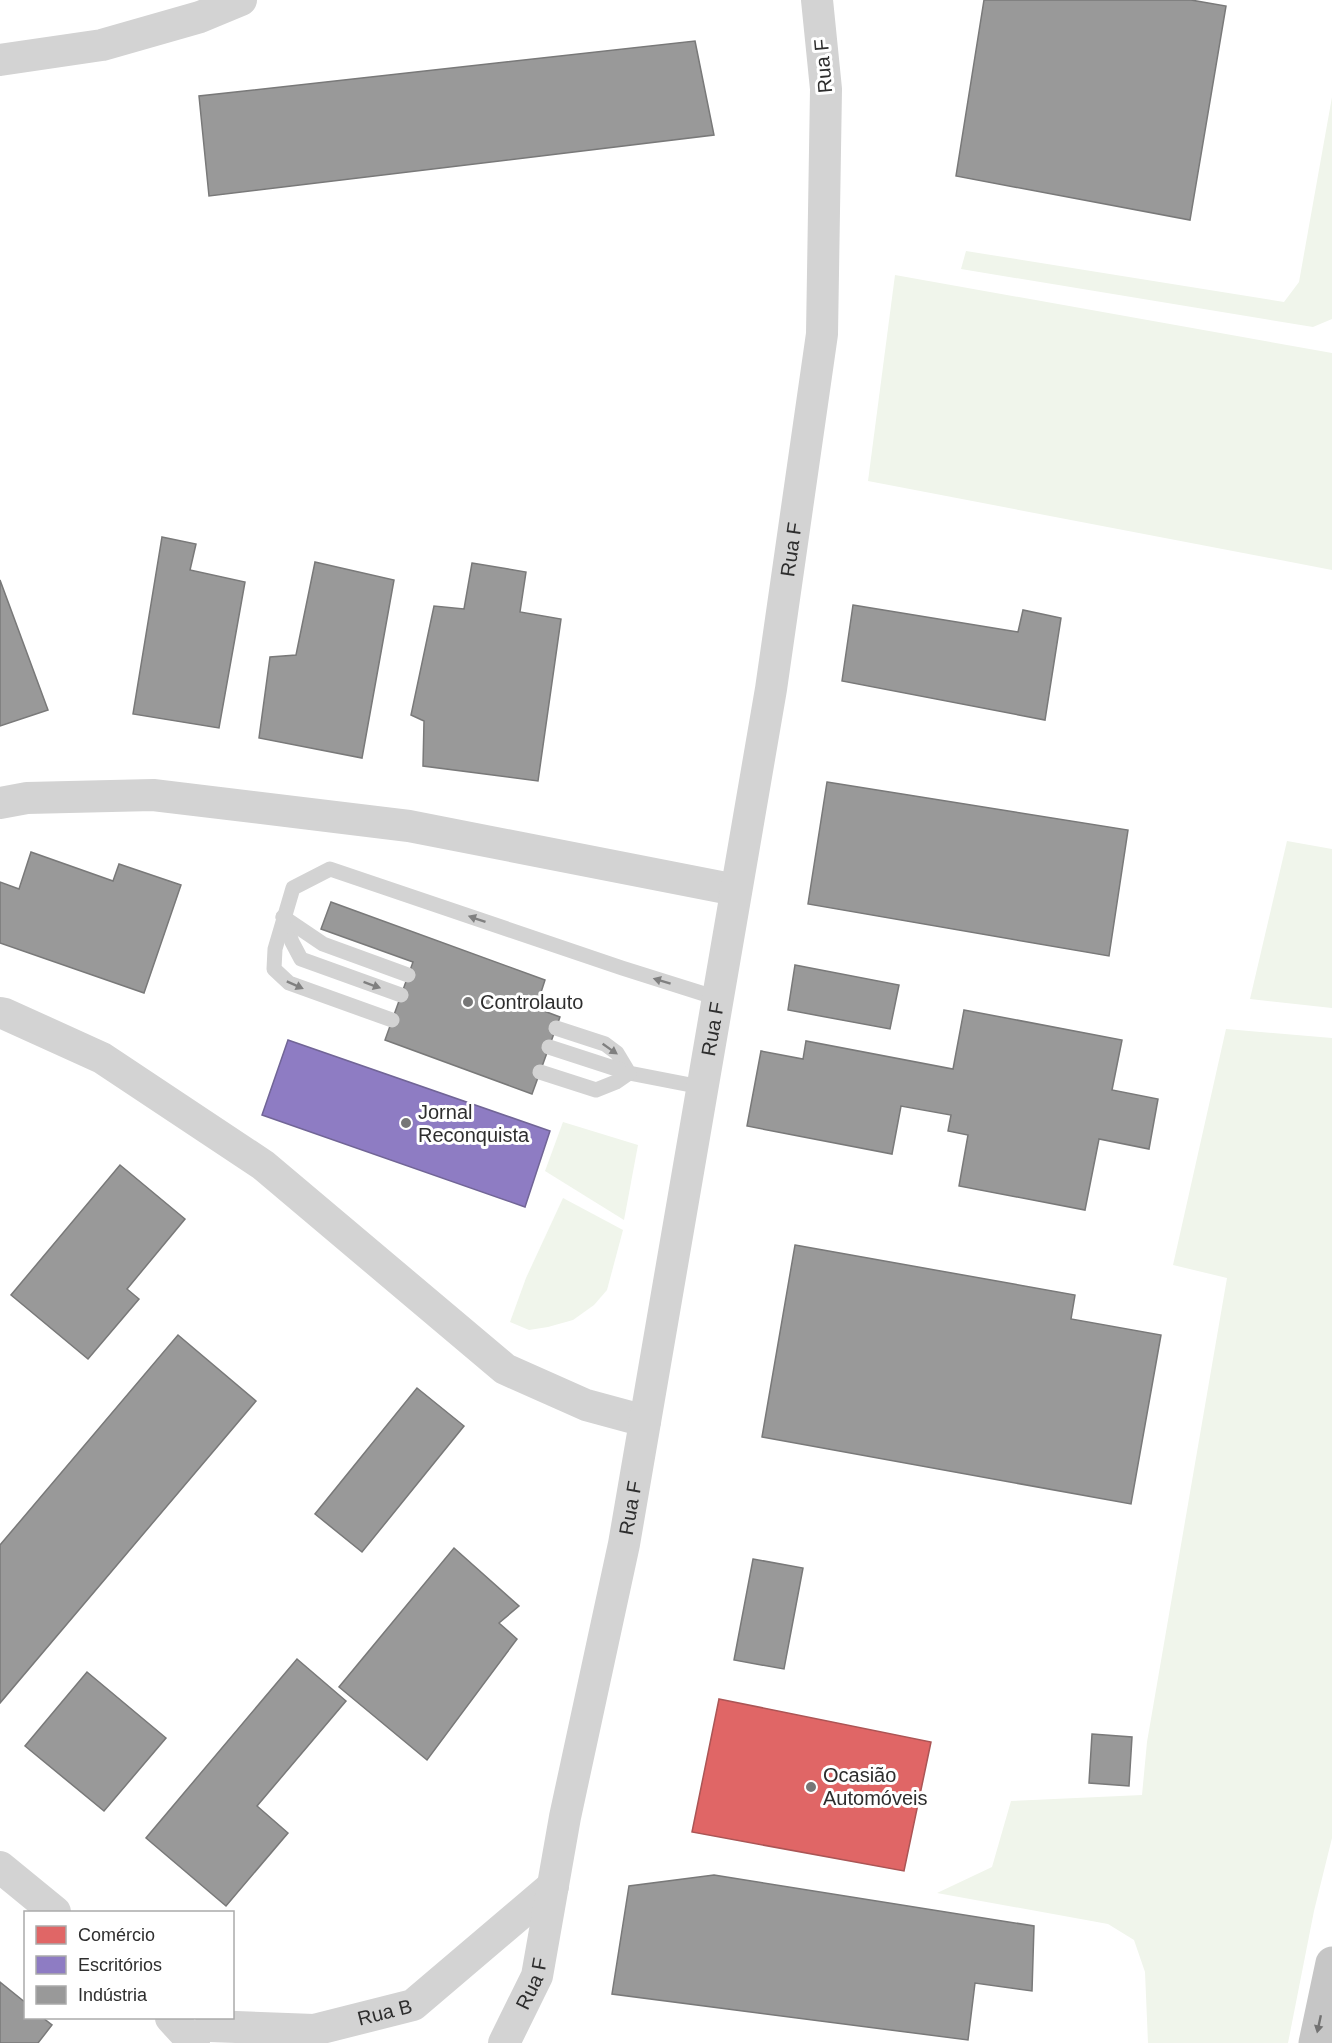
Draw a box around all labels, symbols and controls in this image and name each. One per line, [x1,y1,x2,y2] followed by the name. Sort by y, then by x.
[810,38,836,94] street label: Rua F
[776,521,806,578] street label: Rua F
[468,913,486,923] one-way arrow
[653,976,671,985] one-way arrow
[287,980,304,989] one-way arrow
[363,981,381,991] one-way arrow
[480,991,583,1013] place label: Controlauto
[461,995,475,1009] marker: Controlauto
[697,1000,728,1058] street label: Rua F
[601,1043,617,1055] one-way arrow
[418,1101,530,1146] place label: Jornal Reconquista
[399,1116,413,1130] marker: Jornal Reconquista
[615,1479,646,1537] street label: Rua F
[823,1764,928,1809] place label: Ocasião Automóveis
[804,1780,818,1794] marker: Ocasião Automóveis
[24,1911,234,2019] legend
[78,1925,155,1945] text: Comércio
[78,1955,162,1975] text: Escritórios
[511,1956,551,2013] street label: Rua F
[78,1985,148,2005] text: Indústria
[355,1995,414,2030] street label: Rua B
[1314,2014,1323,2033] one-way arrow

